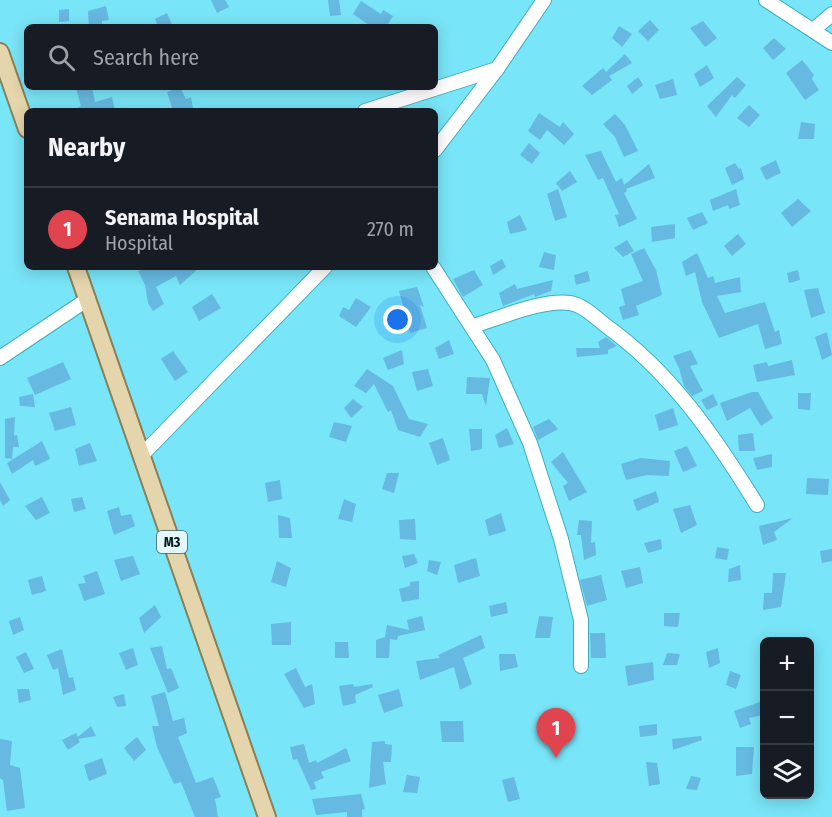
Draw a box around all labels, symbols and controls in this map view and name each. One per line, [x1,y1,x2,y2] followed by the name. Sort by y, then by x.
[24,24,438,90] search box
[45,41,78,74] icon: search
[93,44,199,71] text: Search here
[48,132,125,163] text: Nearby
[105,204,259,231] text: Senama Hospital
[63,217,72,241] text: 1
[367,217,414,241] text: 270 m
[105,231,173,255] text: Hospital
[383,305,412,334] your location
[157,531,187,553] road number: M3
[760,637,814,799] map controls
[760,637,814,691] button: +
[760,691,814,745] button: −
[536,708,576,758] pin: 1
[760,745,814,799] button: layers

